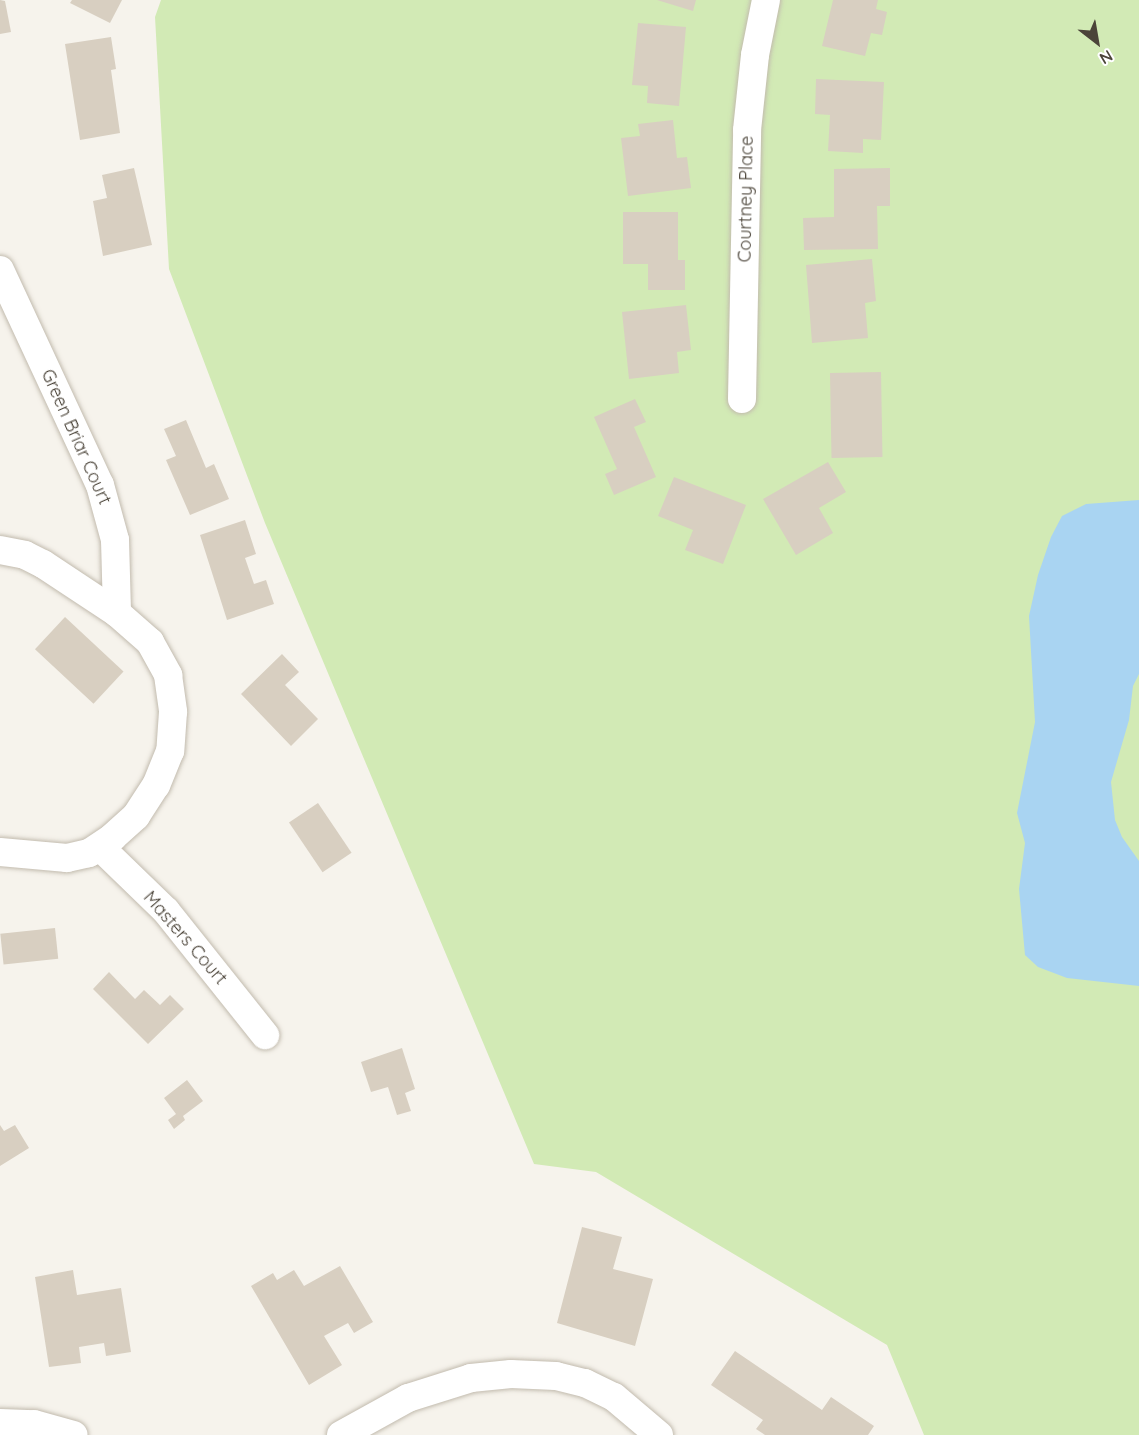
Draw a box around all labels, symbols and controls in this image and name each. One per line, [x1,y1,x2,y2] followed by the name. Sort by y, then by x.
[1067,12,1127,72] north arrow
[1096,46,1116,69] text: N
[734,135,758,263] street label: Courtney Place
[36,366,116,508] street label: Green Briar Court
[139,887,231,989] street label: Masters Court

